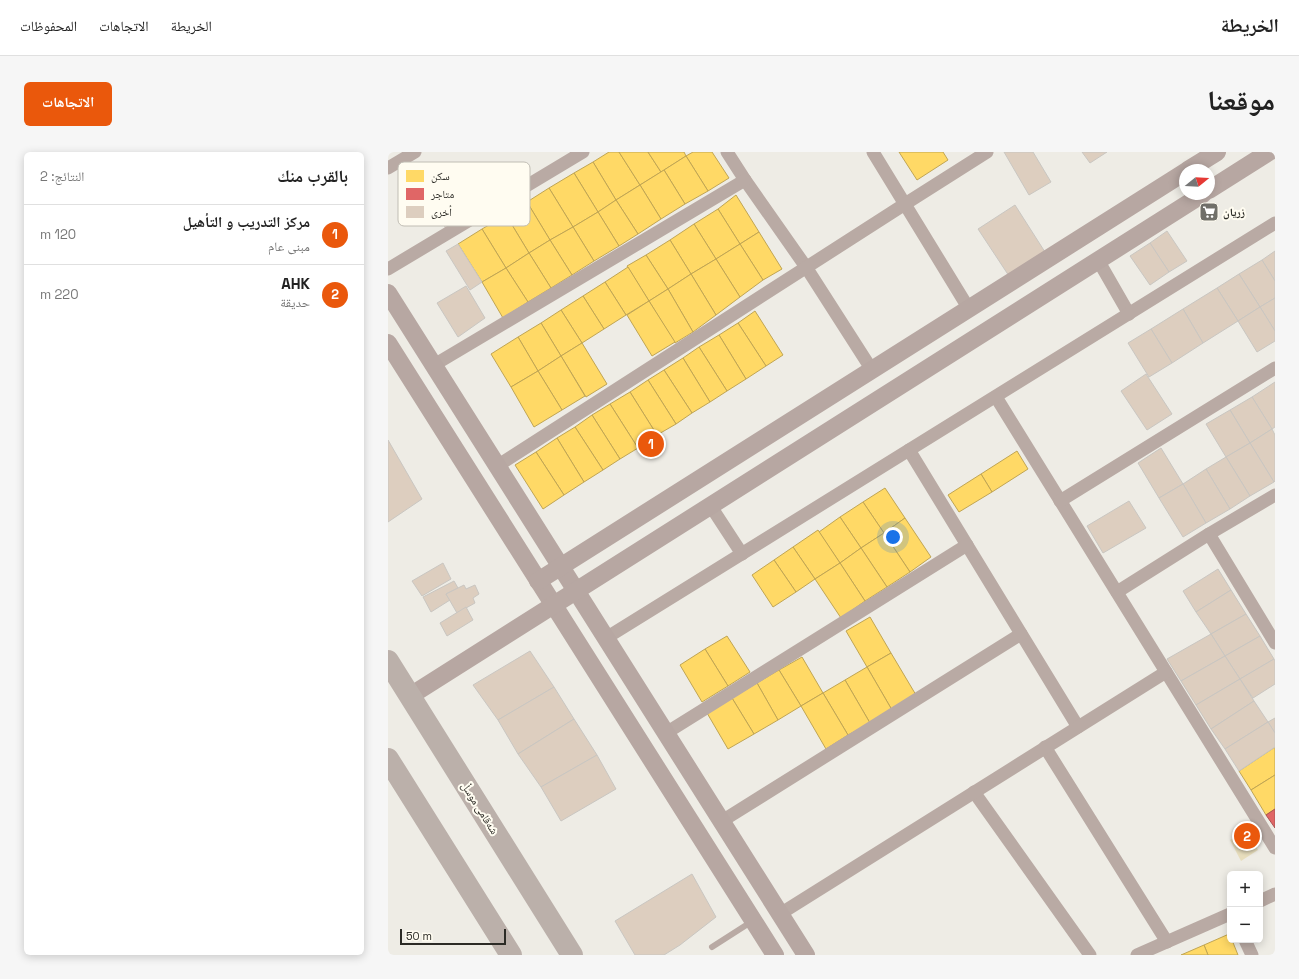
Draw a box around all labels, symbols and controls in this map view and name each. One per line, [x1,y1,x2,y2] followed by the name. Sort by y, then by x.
[1221,13,1279,38] text: الخريطة
[20,17,77,35] text: المحفوظات
[99,17,149,35] text: الاتجاهات
[171,17,212,35] text: الخريطة
[24,82,112,126] button: الاتجاهات
[1207,82,1275,118] text: موقعنا
[398,162,530,226] legend
[1179,164,1215,200] north arrow
[277,165,348,187] text: بالقرب منك
[40,168,84,185] text: النتائج: 2
[431,169,450,183] text: سكن
[430,187,454,201] text: متاجر
[1198,201,1220,223] supermarket icon: زریان
[431,205,452,219] text: أخرى
[1223,205,1245,220] place label: زریان
[183,212,310,231] text: مركز التدريب و التأهيل
[40,226,76,243] text: 120 m
[332,226,338,243] text: 1
[268,238,310,255] text: مبنى عام
[281,274,310,293] text: AHK
[40,286,79,303] text: 220 m
[331,286,339,303] text: 2
[280,294,310,311] text: حديقة
[638,429,664,459] pin: 1
[883,527,903,547] your location
[458,779,502,837] street label: شەقامی موسڵ
[1234,821,1260,851] pin: 2
[1227,871,1263,943] map controls
[1227,871,1263,907] button: +
[1227,907,1263,943] button: −
[400,927,506,946] scale bar
[406,929,432,943] text: 50 m

